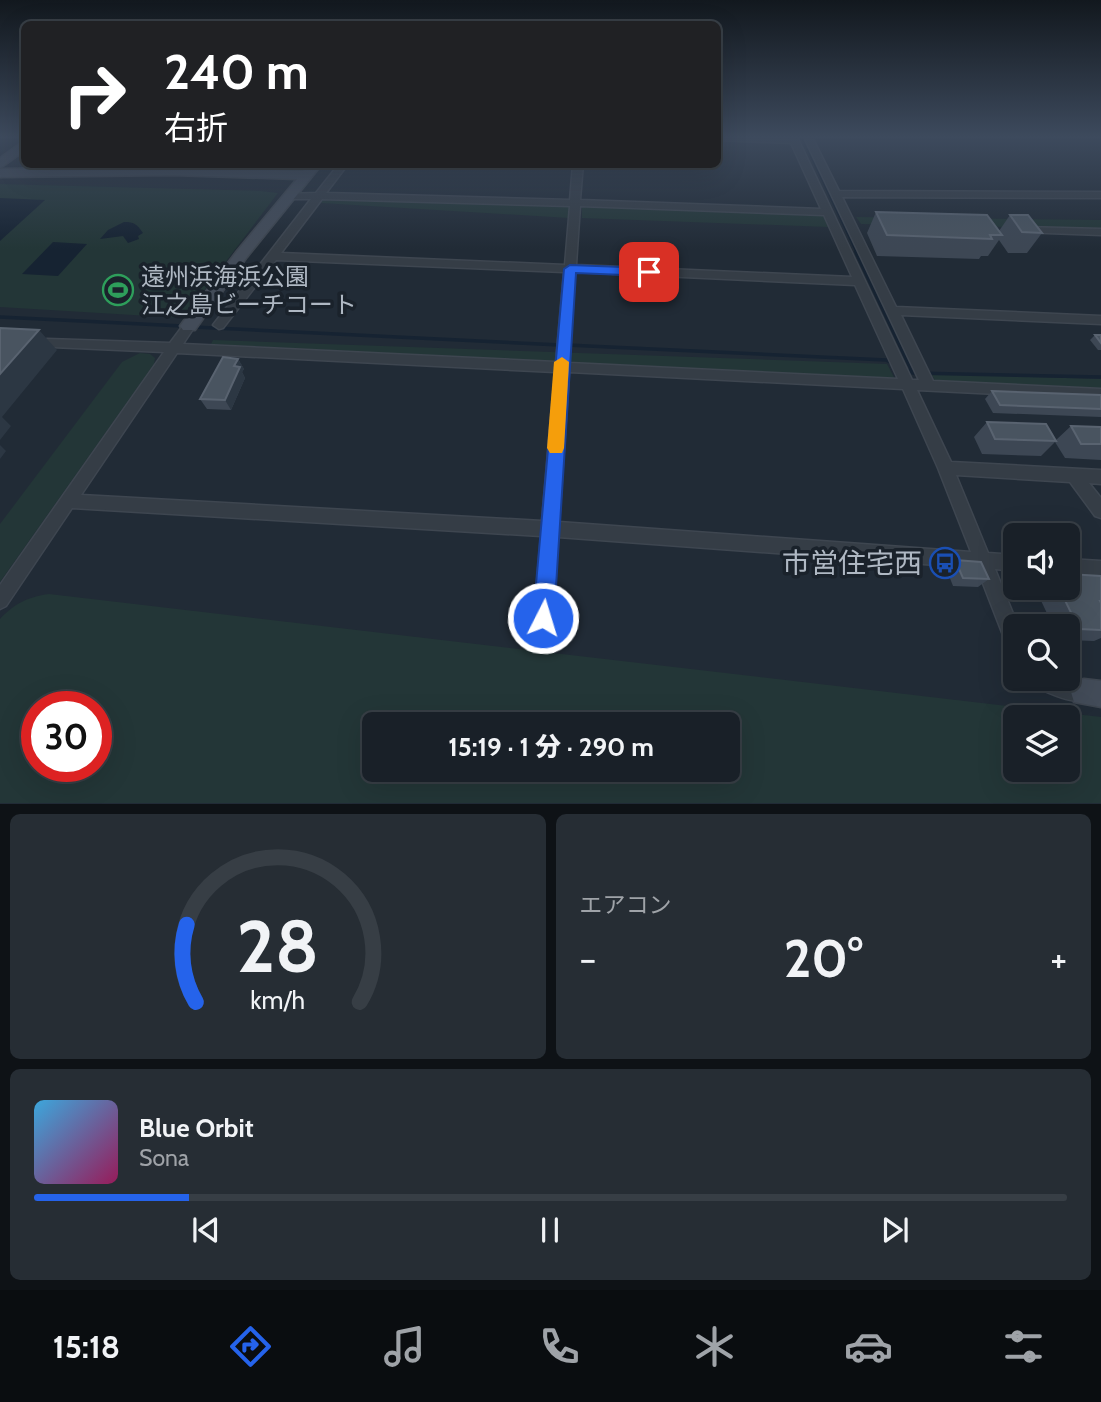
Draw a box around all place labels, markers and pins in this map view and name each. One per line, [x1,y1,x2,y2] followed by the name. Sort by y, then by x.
[619,242,679,302] pin
[141,262,357,319] place label: 遠州浜海浜公園 江之島ビーチコート
[101,273,135,307] sports icon: 遠州浜海浜公園 江之島ビーチコート
[782,546,922,580] place label: 市営住宅西
[928,546,962,580] bus stop icon: 市営住宅西

